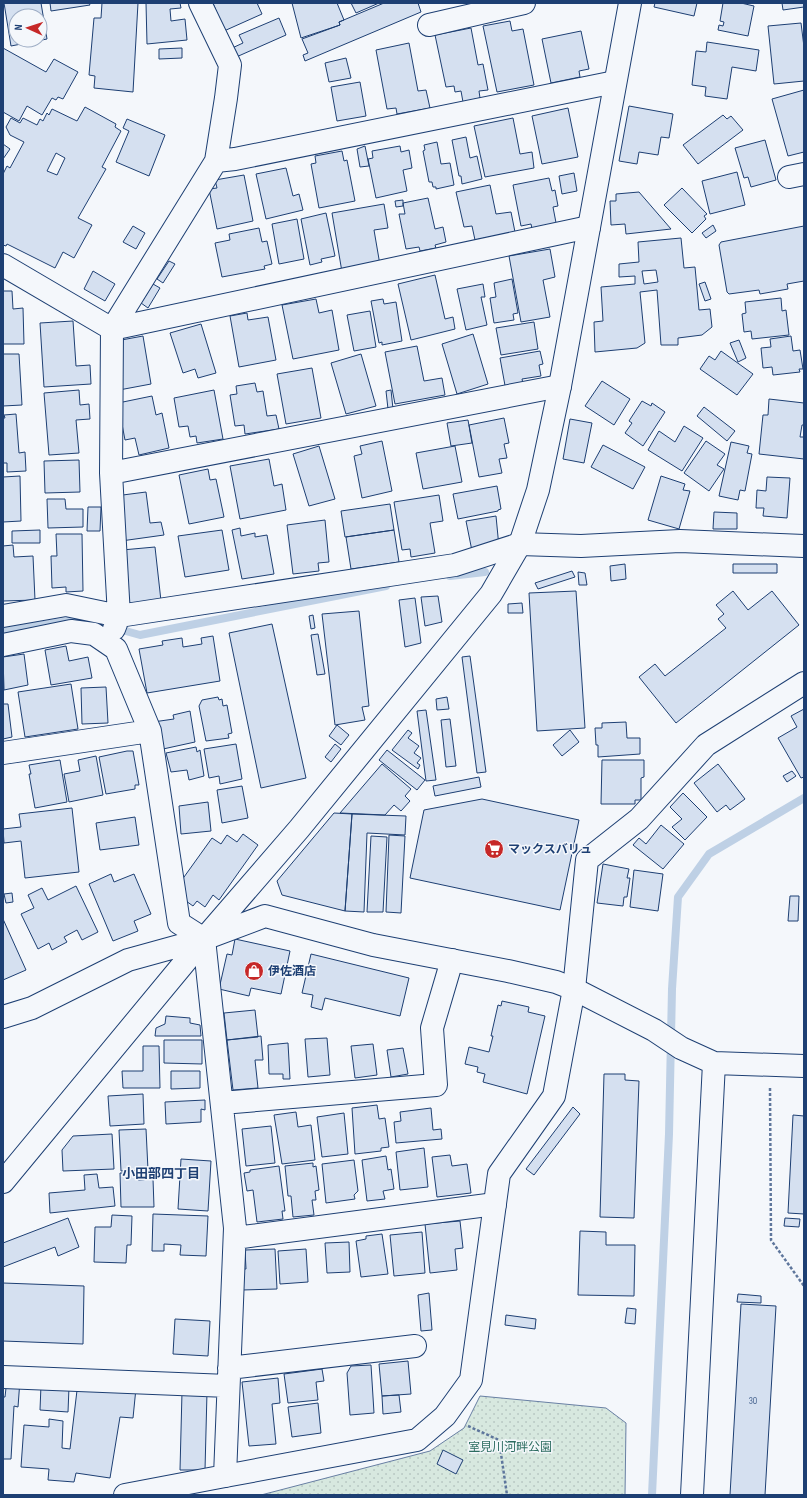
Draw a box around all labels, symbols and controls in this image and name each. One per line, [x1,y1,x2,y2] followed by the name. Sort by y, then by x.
[8,8,48,48] north arrow
[12,24,25,31] text: N
[483,838,505,860] supermarket icon: マックスバリュ
[508,842,592,857] place label: マックスバリュ
[243,960,265,982] shop icon: 伊佐酒店
[268,964,316,979] place label: 伊佐酒店
[122,1166,200,1182] district label: 小田部四丁目
[749,1395,757,1407] house number: 30
[468,1440,552,1455] park label: 室見川河畔公園

